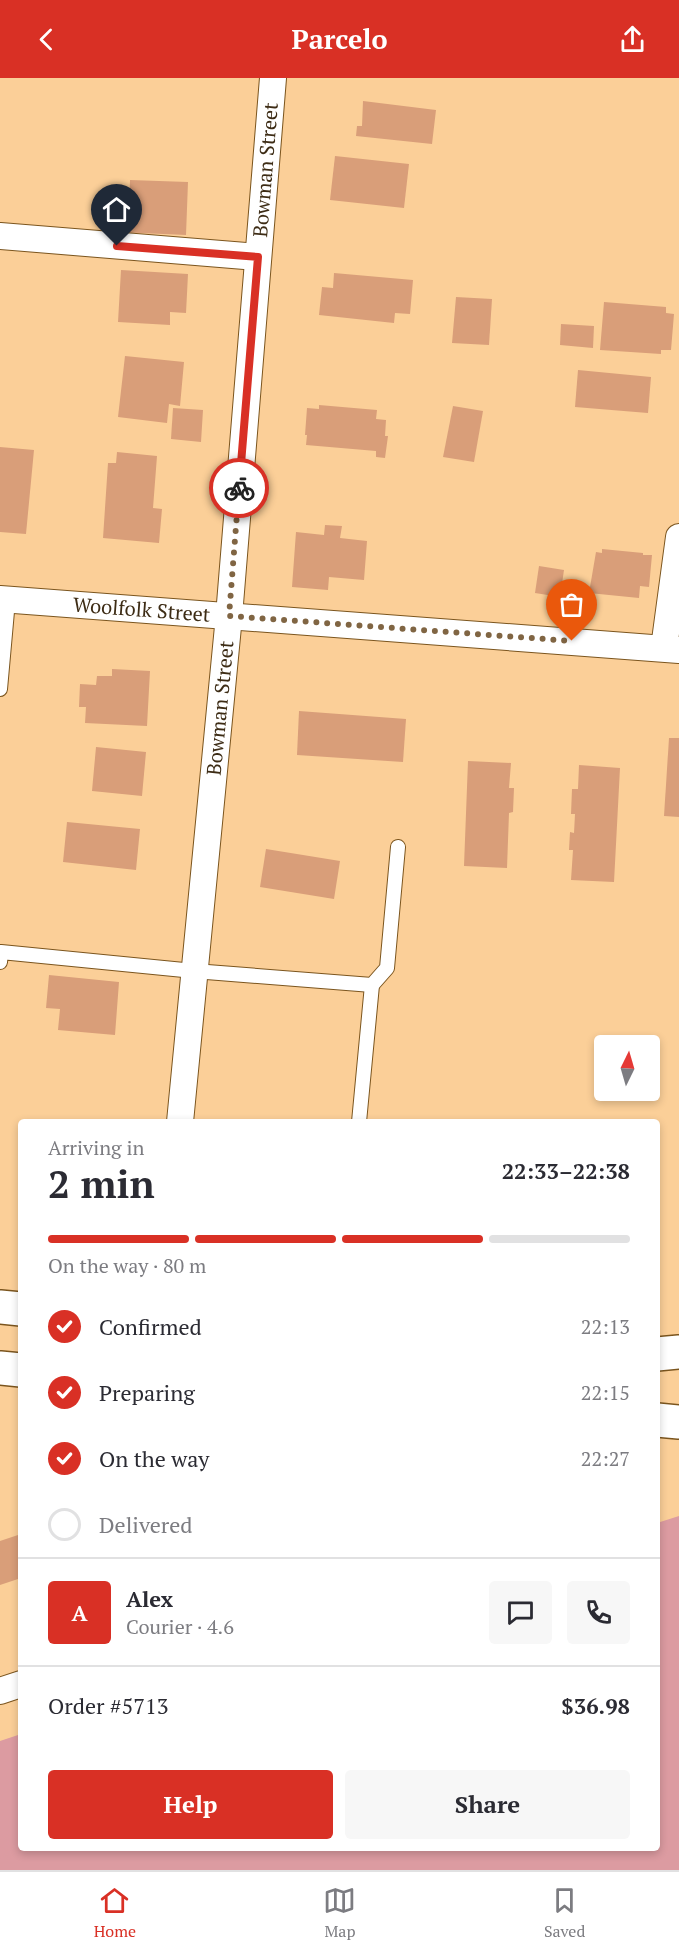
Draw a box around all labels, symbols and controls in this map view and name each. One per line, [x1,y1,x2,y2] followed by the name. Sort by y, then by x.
[292,21,387,57] text: Parcelo
[30,23,63,56] icon: back
[616,23,649,56] icon: share
[246,101,284,238] street label: Bowman Street
[91,184,142,246] pin
[100,193,133,226] icon: home
[209,458,269,518] courier
[223,472,256,505] icon: bike
[546,579,597,641] pin
[555,588,588,621] icon: bag
[72,591,212,628] street label: Woolfolk Street
[200,639,240,776] street label: Bowman Street
[594,1035,660,1101] north arrow
[594,1035,660,1101] map controls
[48,1134,144,1161] text: Arriving in
[502,1156,630,1185] text: 22:33–22:38
[48,1157,155,1209] text: 2 min
[48,1252,206,1279] text: On the way · 80 m
[48,1310,81,1343] icon: check
[99,1312,202,1341] text: Confirmed
[581,1313,630,1340] text: 22:13
[48,1376,81,1409] icon: check
[99,1378,195,1407] text: Preparing
[581,1379,630,1406] text: 22:15
[48,1442,81,1475] icon: check
[99,1444,209,1473] text: On the way
[581,1445,630,1472] text: 22:27
[99,1510,192,1539] text: Delivered
[489,1581,552,1644] button: chat
[567,1581,630,1644] button: phone
[126,1584,173,1613] text: Alex
[71,1598,88,1627] text: A
[126,1613,234,1640] text: Courier · 4.6
[48,1691,168,1720] text: Order #5713
[561,1691,630,1720] text: $36.98
[48,1770,333,1839] button: Help
[345,1770,630,1839] button: Share
[94,1884,136,1942] tab: Home
[323,1884,356,1942] tab: Map
[544,1884,585,1942] tab: Saved

